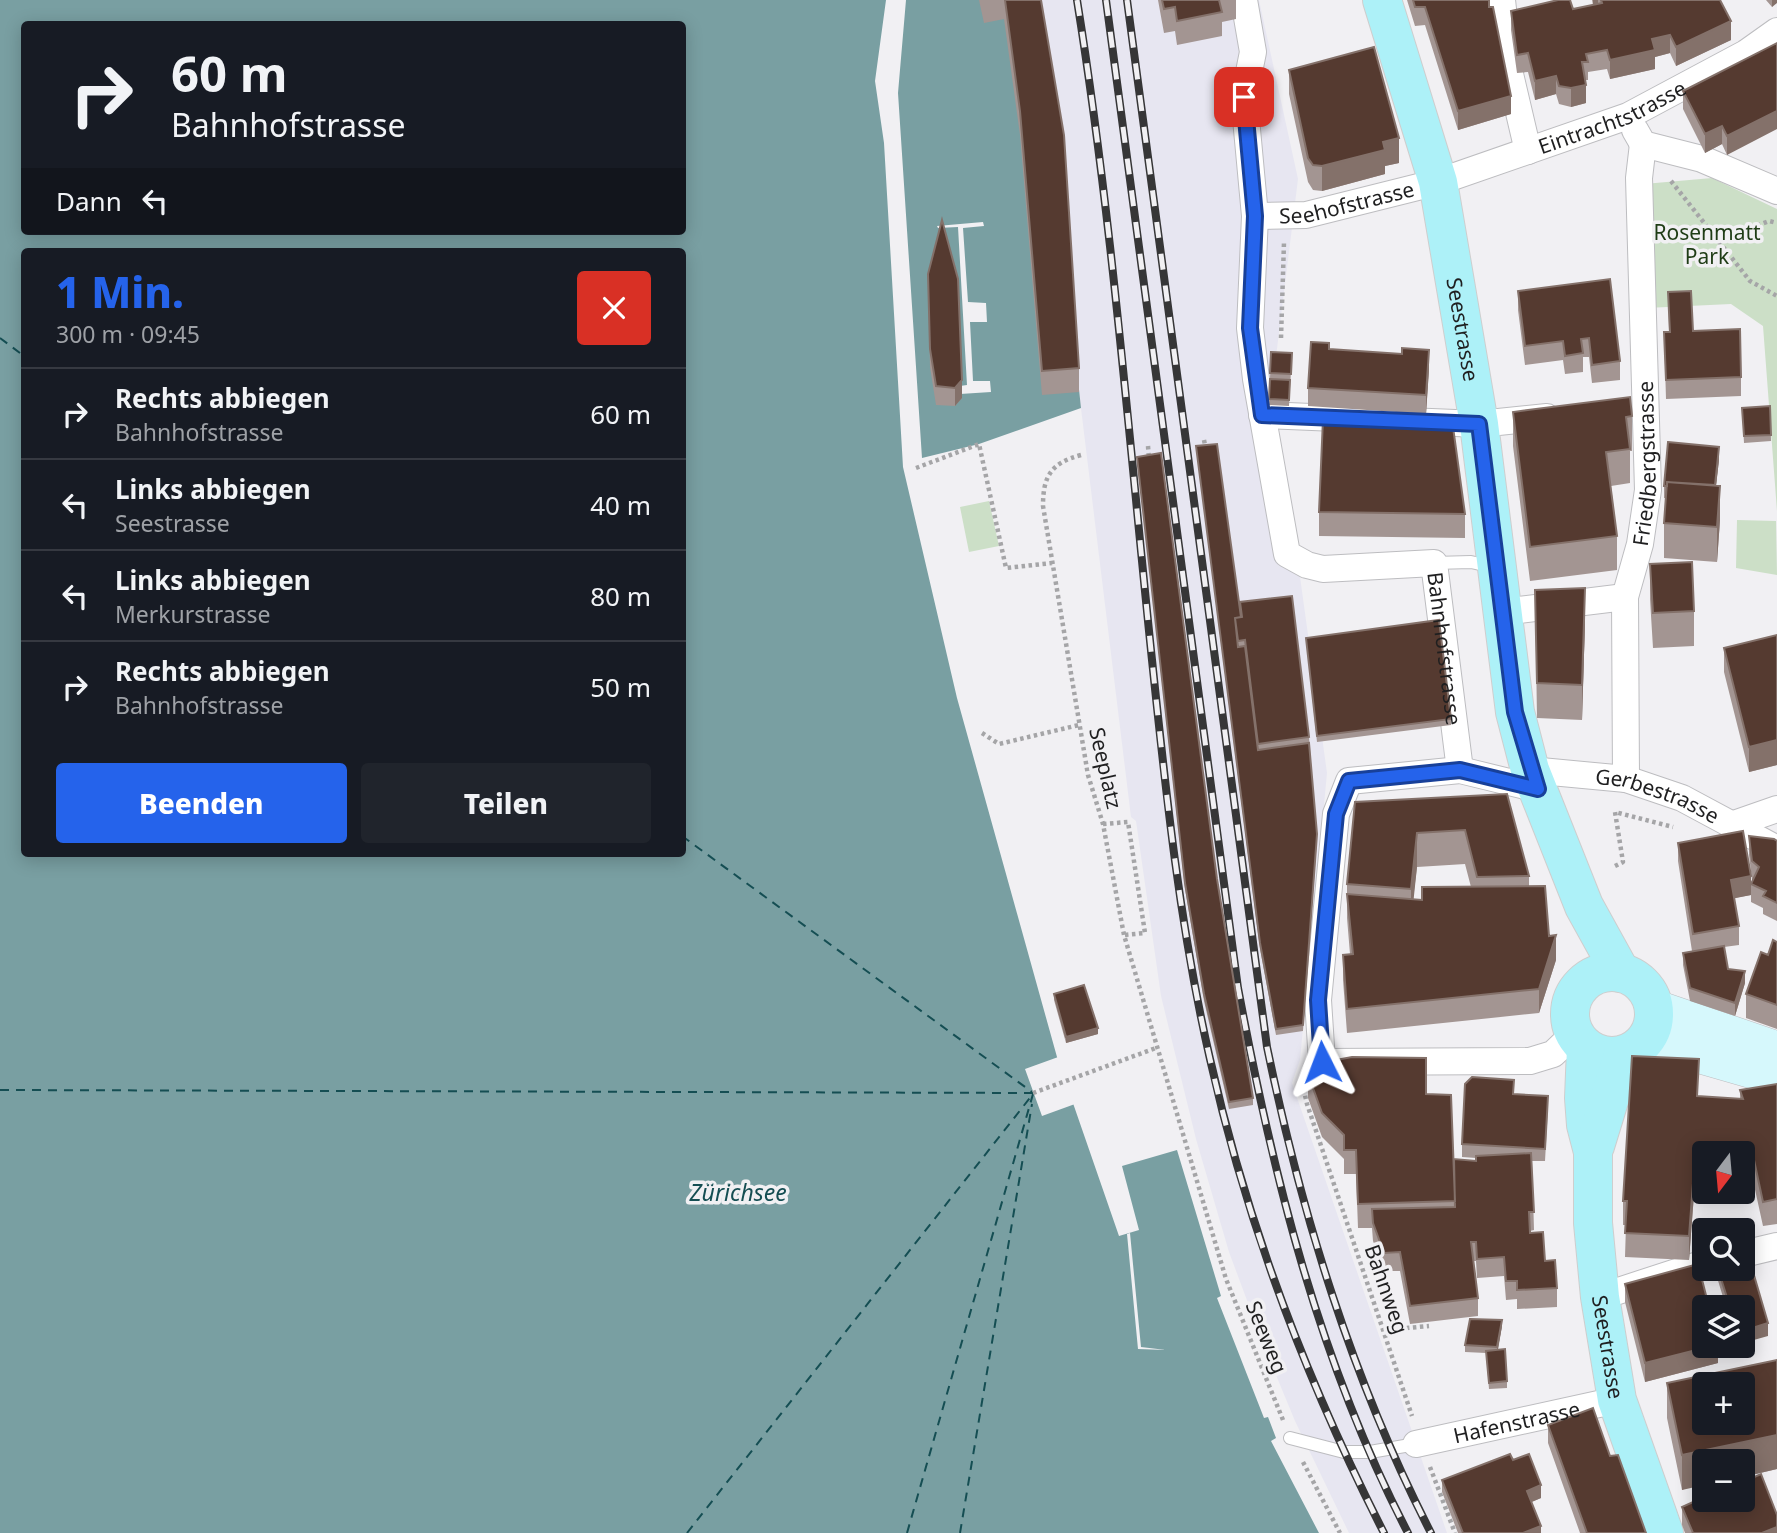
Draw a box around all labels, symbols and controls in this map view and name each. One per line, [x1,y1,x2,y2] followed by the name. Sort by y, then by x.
[171,40,288,106] text: 60 m
[56,49,147,140] icon: right
[1214,67,1274,127] pin
[1534,74,1691,160] street label: Eintrachtstrasse
[1225,78,1263,116] icon: arrive
[171,103,406,146] text: Bahnhofstrasse
[1279,175,1417,230] street label: Seehofstrasse
[136,182,174,220] icon: left
[56,183,122,219] text: Dann
[1653,218,1761,270] park label: Rosenmatt Park
[56,263,184,320] text: 1 Min.
[577,271,651,345] button: close
[1440,275,1486,384] street label: Seestrasse
[56,318,200,350] text: 300 m · 09:45
[115,380,330,416] text: Rechts abbiegen
[1626,380,1663,548] street label: Friedbergstrasse
[56,395,94,433] icon: right
[590,396,651,432] text: 60 m
[115,416,284,448] text: Bahnhofstrasse
[115,471,311,507] text: Links abbiegen
[56,486,94,524] icon: left
[590,487,651,523] text: 40 m
[115,507,230,539] text: Seestrasse
[115,562,311,598] text: Links abbiegen
[1421,570,1468,727] street label: Bahnhofstrasse
[56,577,94,615] icon: left
[590,578,651,614] text: 80 m
[115,598,271,630] text: Merkurstrasse
[115,653,330,689] text: Rechts abbiegen
[56,668,94,706] icon: right
[590,669,651,705] text: 50 m
[115,689,284,721] text: Bahnhofstrasse
[1083,725,1129,812] street label: Seeplatz
[1594,762,1724,830] street label: Gerbestrasse
[56,763,347,843] button: Beenden
[361,763,651,843] button: Teilen
[1285,1025,1359,1099] position arrow
[1692,1141,1755,1204] north arrow
[1692,1141,1755,1512] map controls
[688,1176,787,1208] water label: Zürichsee
[1692,1218,1755,1281] button: search
[1359,1241,1415,1337] street label: Bahnweg
[1586,1293,1631,1401] street label: Seestrasse
[1692,1295,1755,1358] button: layers
[1240,1296,1294,1378] street label: Seeweg
[1692,1372,1755,1435] button: +
[1451,1394,1583,1449] street label: Hafenstrasse
[1692,1449,1755,1512] button: −

